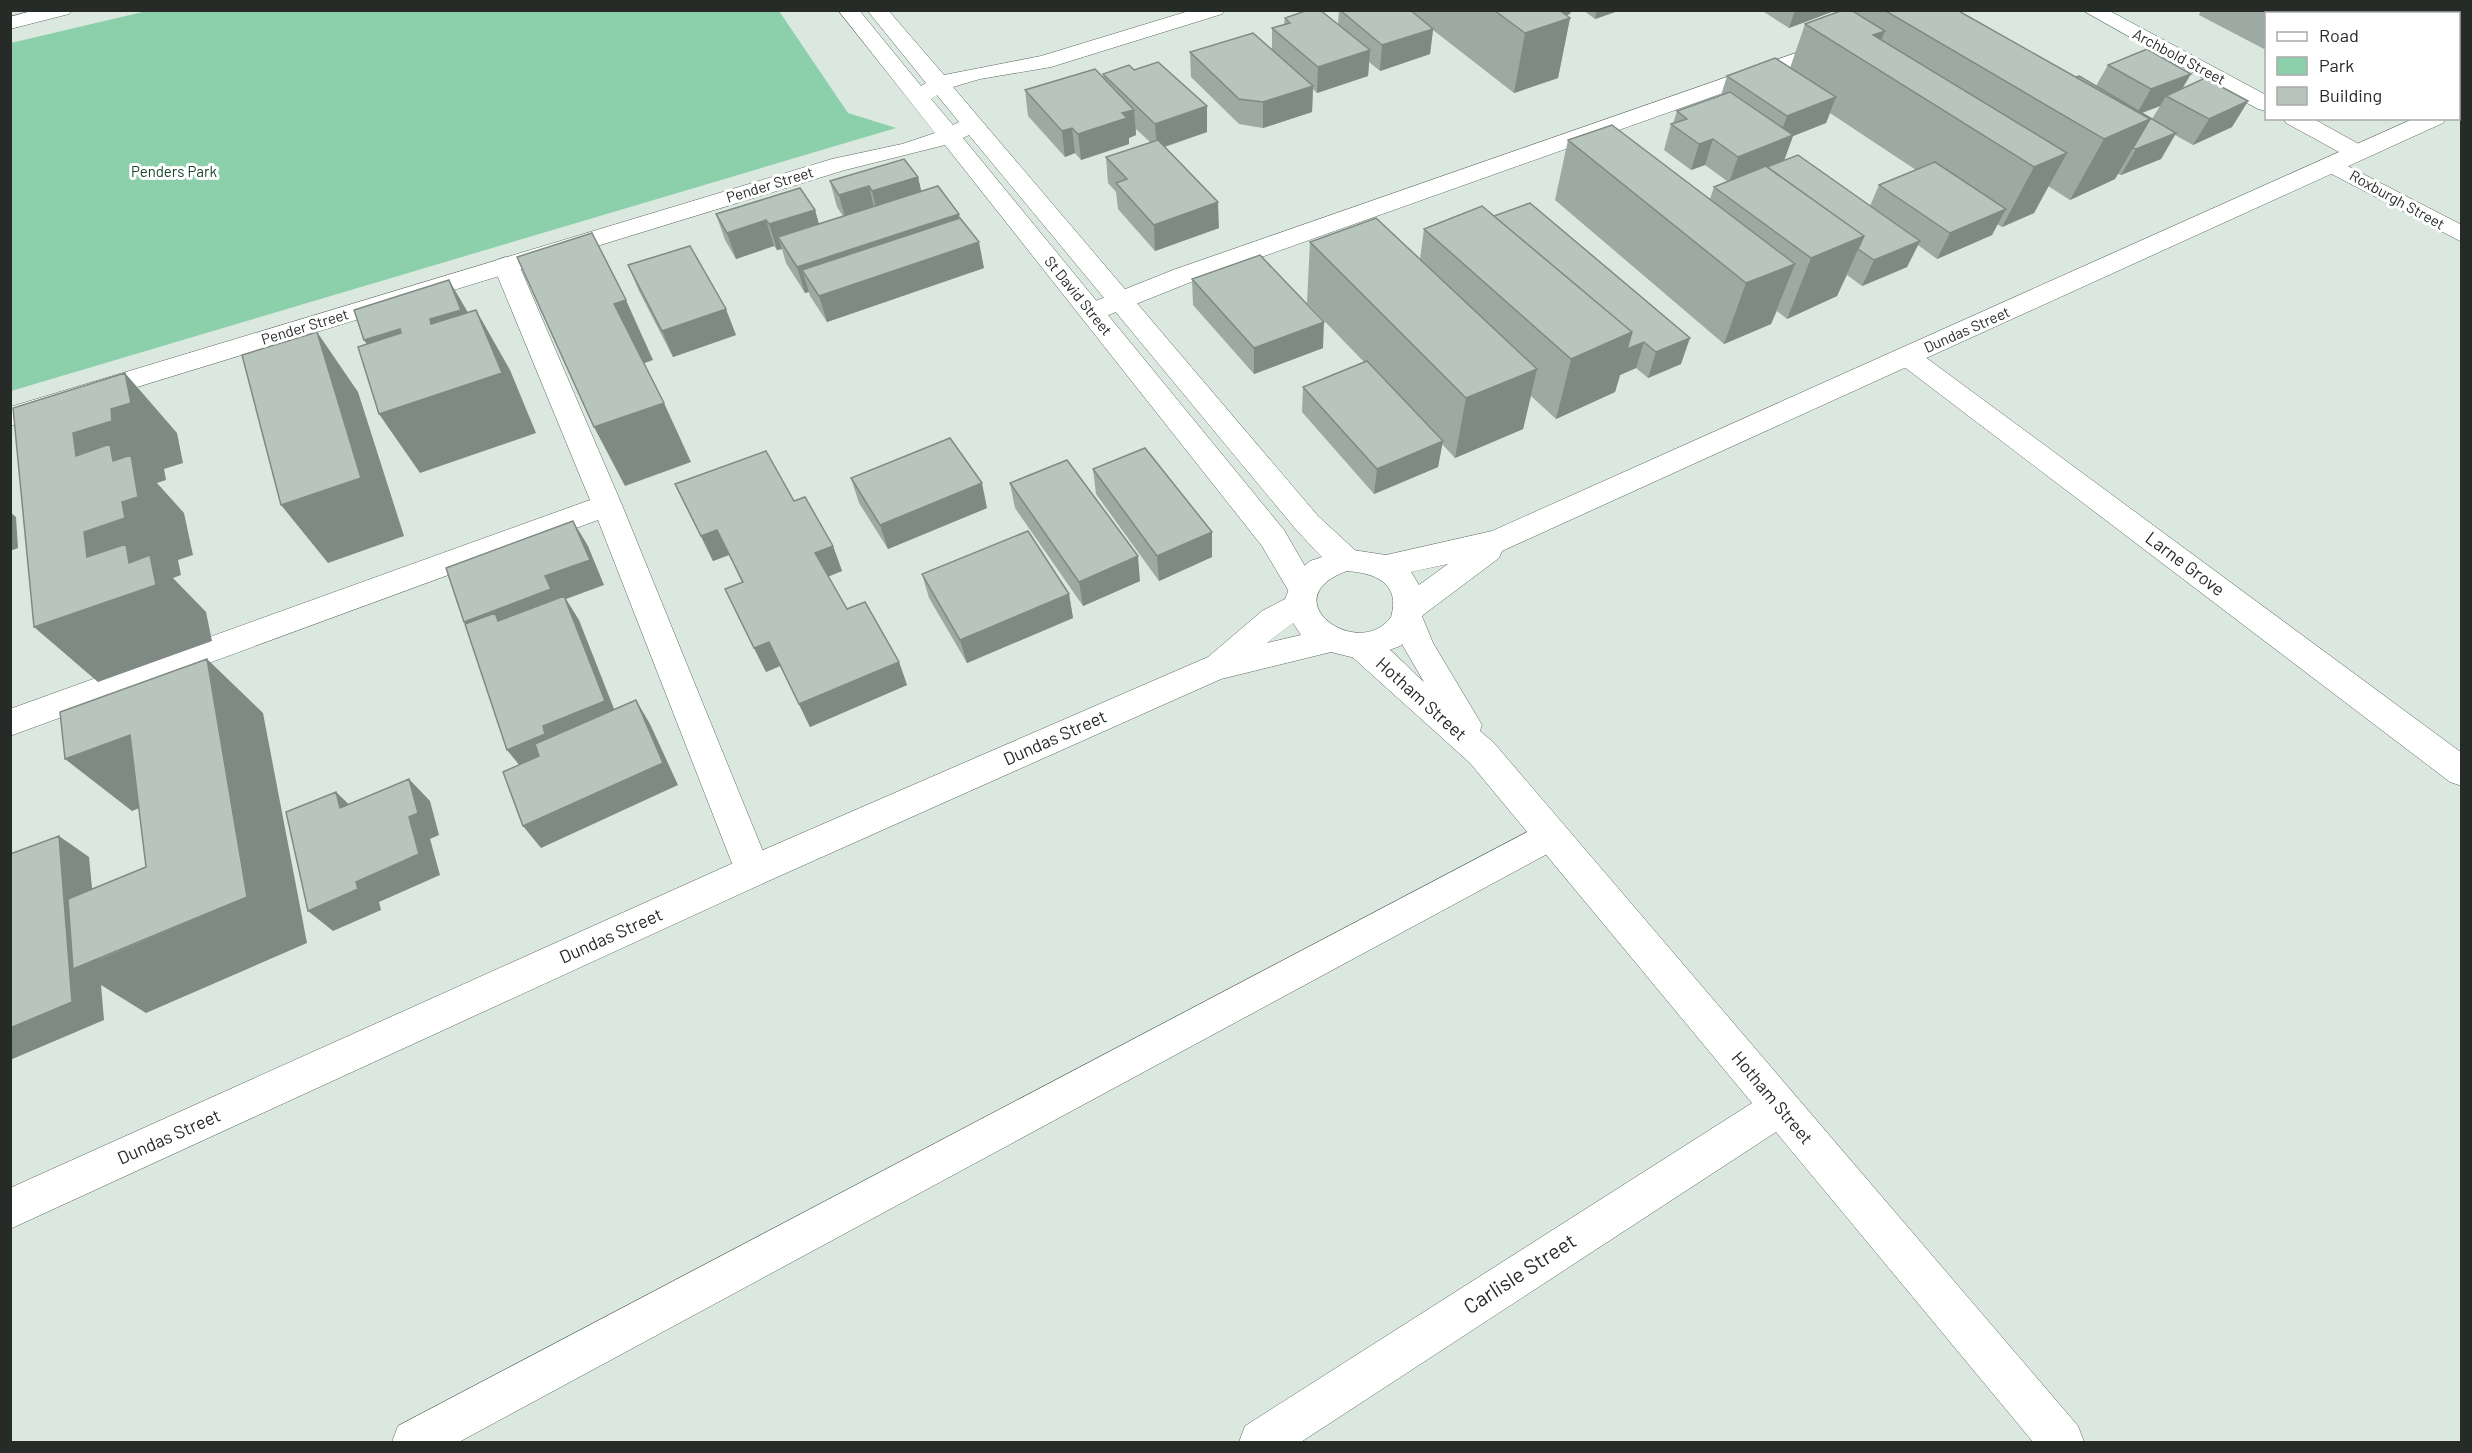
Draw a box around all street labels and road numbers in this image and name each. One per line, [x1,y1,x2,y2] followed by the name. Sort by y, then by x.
[2130,24,2229,88] street label: Archbold Street
[724,162,815,206] street label: Pender Street
[2347,166,2448,233] street label: Roxburgh Street
[1041,252,1116,339] street label: St David Street
[1921,302,2012,356] street label: Dundas Street
[259,304,350,348] street label: Pender Street
[2142,526,2230,600] street label: Larne Grove
[1372,652,1472,745] street label: Hotham Street
[1000,705,1110,770] street label: Dundas Street
[556,903,666,968] street label: Dundas Street
[1728,1046,1818,1148] street label: Hotham Street
[114,1104,224,1169] street label: Dundas Street
[1458,1227,1580,1318] street label: Carlisle Street

